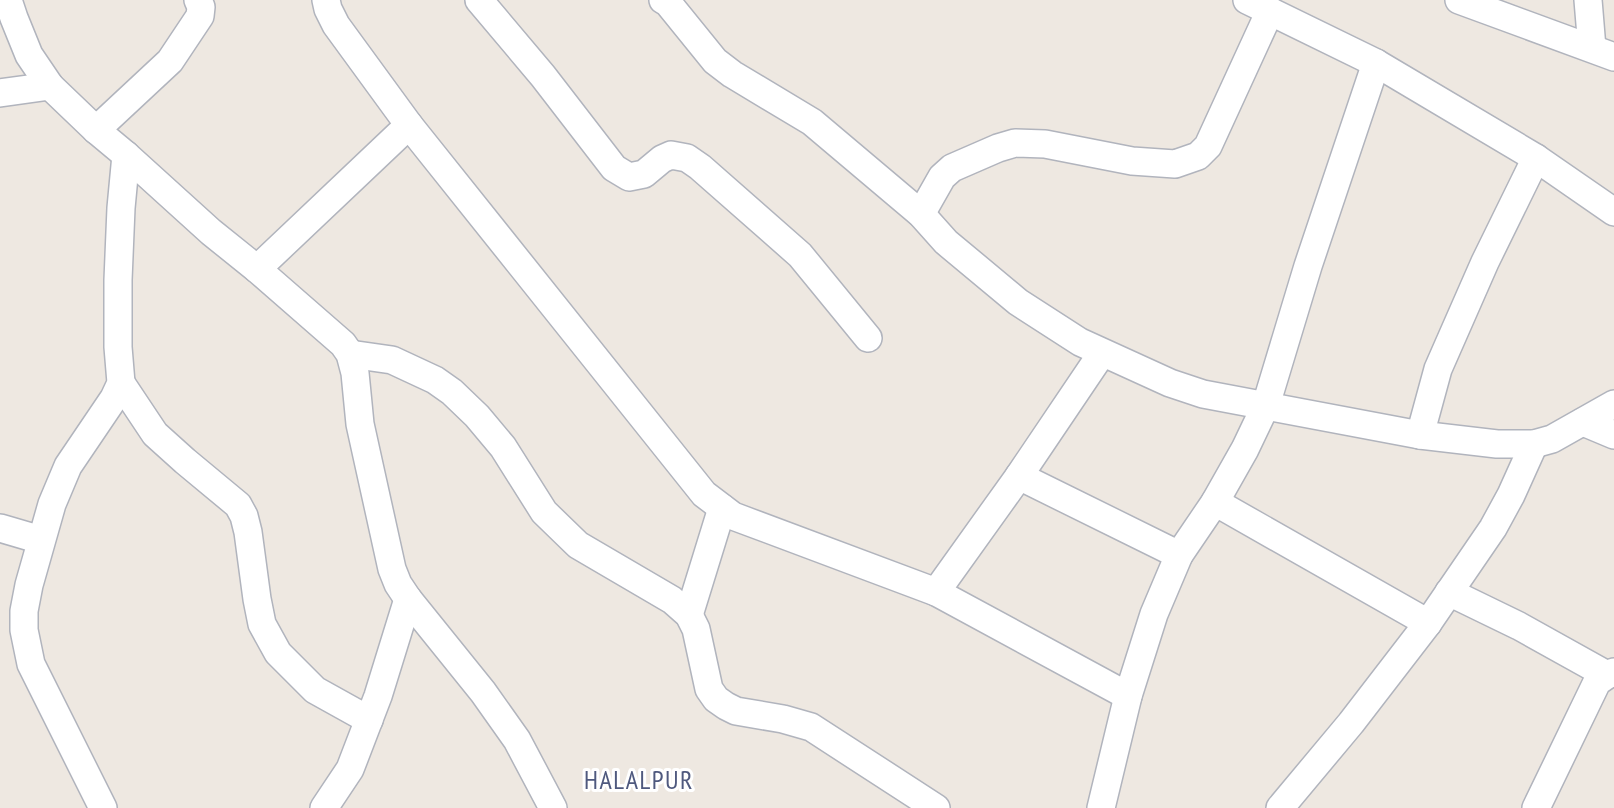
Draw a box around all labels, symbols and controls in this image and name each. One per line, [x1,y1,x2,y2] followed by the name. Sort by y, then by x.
[584,763,694,796] district label: HALALPUR

